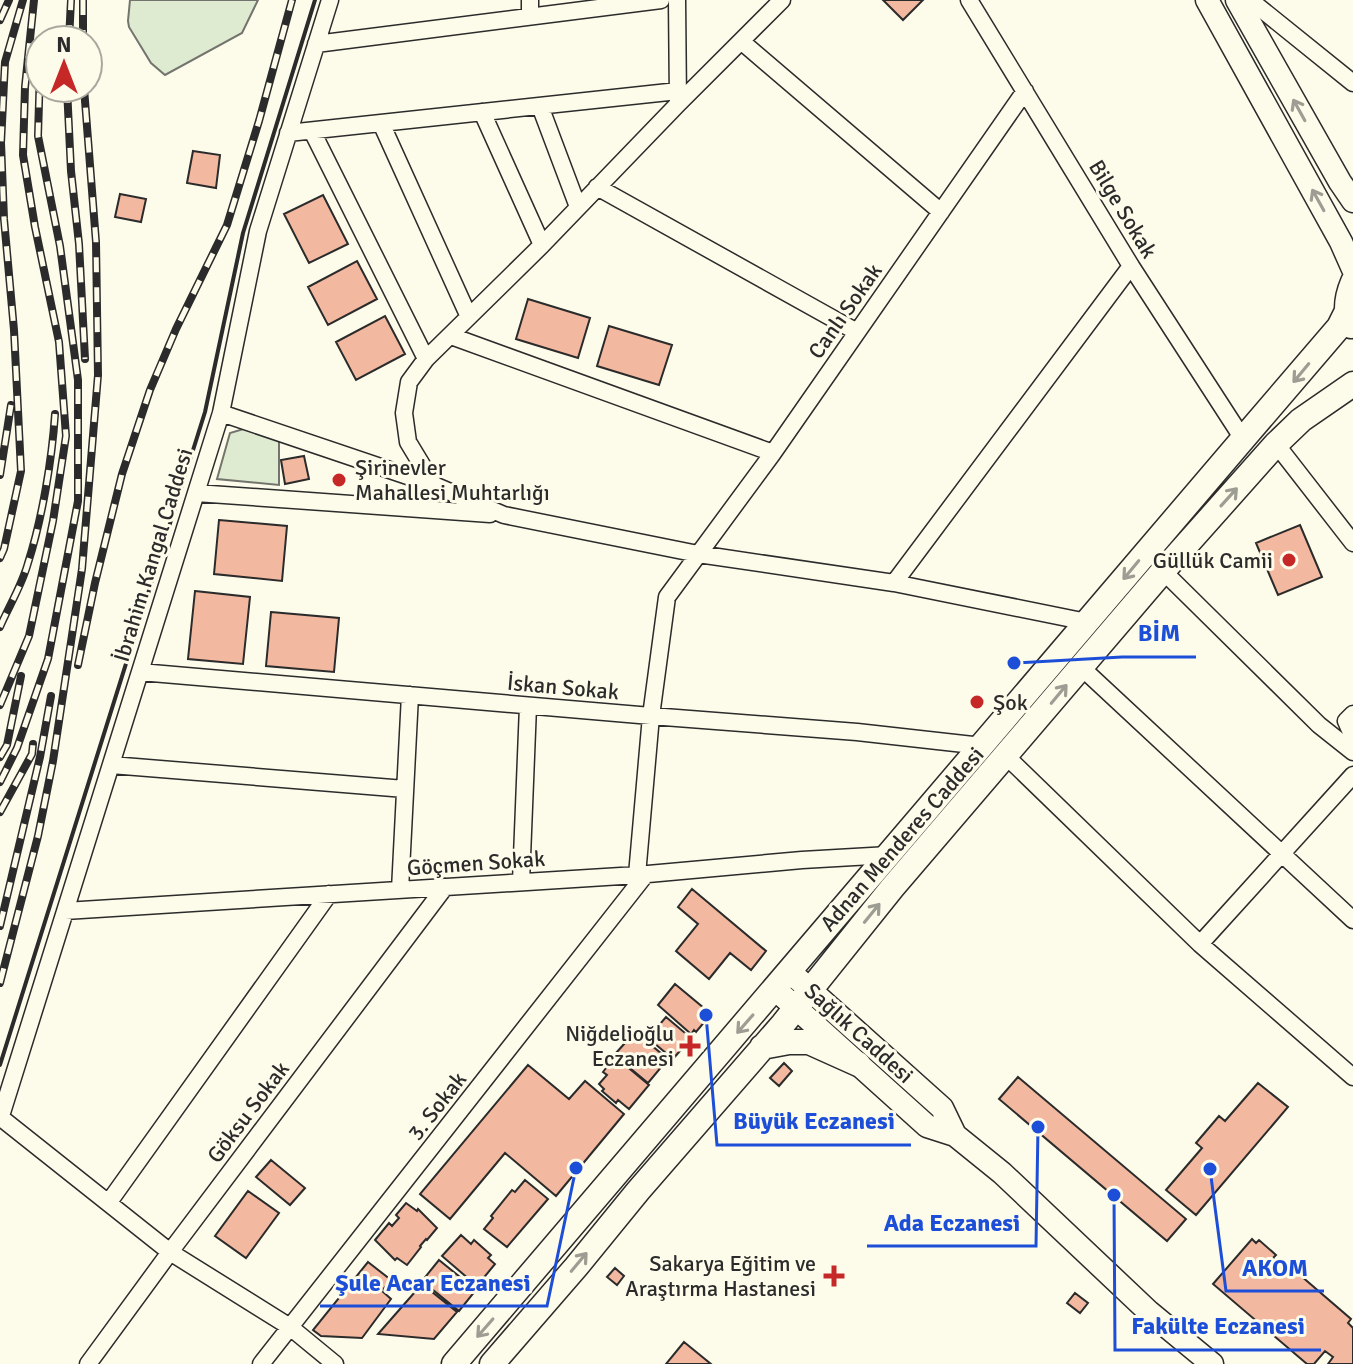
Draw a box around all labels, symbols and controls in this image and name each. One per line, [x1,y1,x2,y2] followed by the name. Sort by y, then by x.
[24,24,104,104] north arrow
[56,31,72,58] text: N
[1291,99,1307,122] one-way arrow
[1083,155,1163,263] street label: Bilge Sokak
[1310,188,1326,212] one-way arrow
[802,258,888,364] street label: Canlı Sokak
[1292,363,1310,383] one-way arrow
[108,445,198,665] street label: İbrahim Kangal Caddesi
[355,454,550,506] place label: Şirinevler Mahallesi Muhtarlığı
[330,471,348,489] marker: Şirinevler Mahallesi Muhtarlığı
[1219,488,1237,508] one-way arrow
[1153,547,1273,574] place label: Güllük Camii
[1280,551,1298,569] marker: Güllük Camii
[1122,560,1140,580] one-way arrow
[1122,609,1196,657] callout: BİM
[1138,618,1180,648] text: BİM
[506,669,620,705] street label: İskan Sokak
[1049,684,1067,704] one-way arrow
[993,689,1028,716] place label: Şok
[968,693,986,711] marker: Şok
[814,741,990,937] street label: Adnan Menderes Caddesi
[406,845,546,881] street label: Göçmen Sokak
[863,903,881,924] one-way arrow
[799,977,919,1089] street label: Sağlık Caddesi
[736,1014,754,1034] one-way arrow
[565,1020,674,1072] place label: Niğdelioğlu Eczanesi
[681,1037,699,1055] marker: Niğdelioğlu Eczanesi
[201,1056,295,1168] street label: Göksu Sokak
[402,1066,472,1146] street label: 3. Sokak
[717,1097,911,1145] callout: Büyük Eczanesi
[733,1106,895,1136] text: Büyük Eczanesi
[867,1198,1036,1246] callout: Ada Eczanesi
[884,1208,1020,1238] text: Ada Eczanesi
[1226,1243,1324,1291] callout: AKOM
[625,1250,816,1302] place label: Sakarya Eğitim ve Araştırma Hastanesi
[570,1253,588,1273] one-way arrow
[1242,1253,1308,1283] text: AKOM
[320,1258,547,1306] callout: Şule Acar Eczanesi
[823,1265,845,1287] marker: Sakarya Eğitim ve Araştırma Hastanesi
[335,1268,531,1298] text: Şule Acar Eczanesi
[1115,1302,1321,1350] callout: Fakülte Eczanesi
[1131,1311,1305,1341] text: Fakülte Eczanesi
[476,1317,494,1338] one-way arrow

